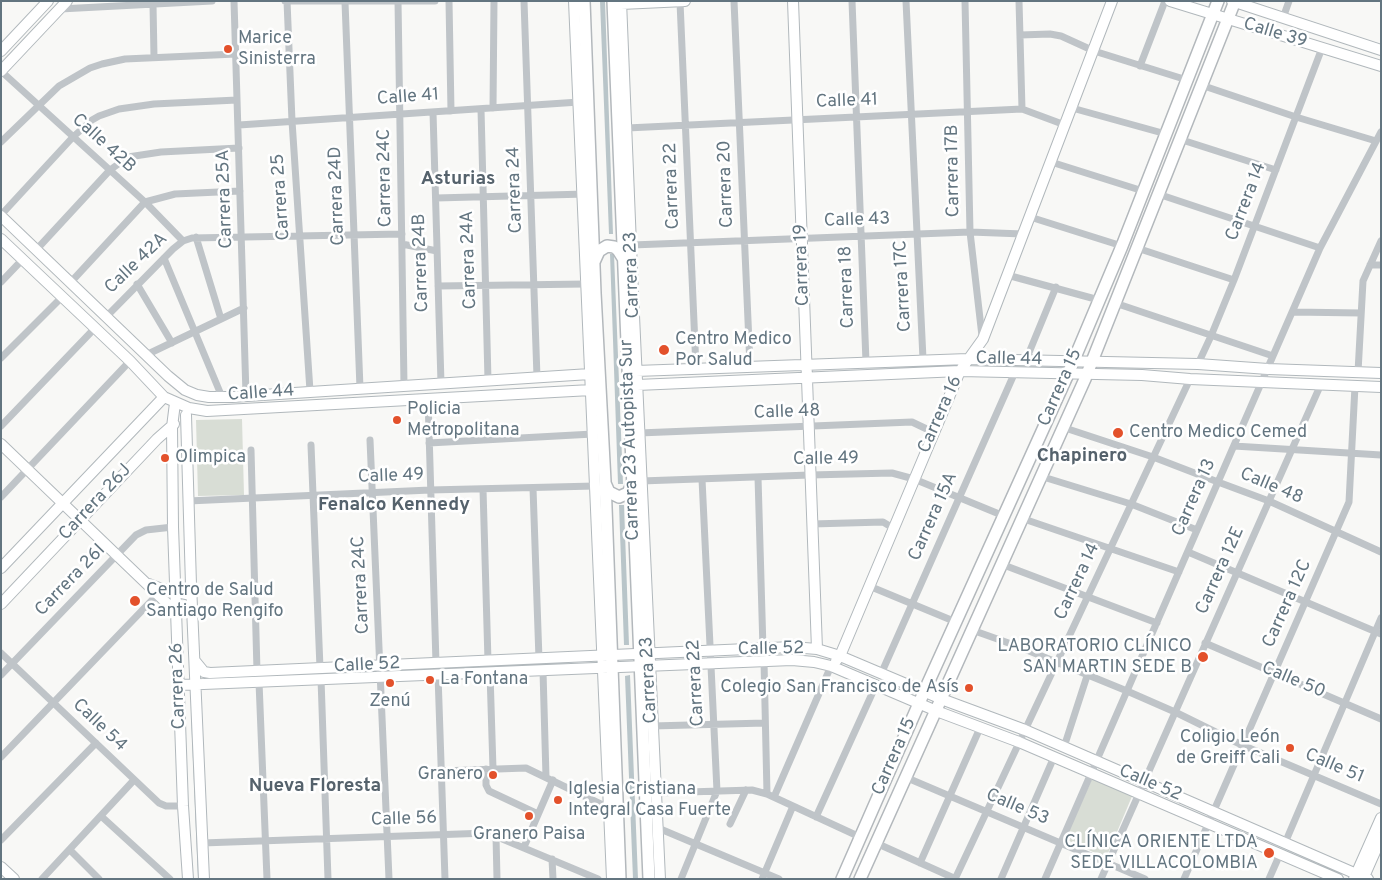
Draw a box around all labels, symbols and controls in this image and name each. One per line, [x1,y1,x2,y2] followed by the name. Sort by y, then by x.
[1240,14,1310,54] street label: Calle 39
[238,28,316,70] place label: Marice Sinisterra
[222,43,234,55] marker: Marice Sinisterra
[376,85,440,111] street label: Calle 41
[815,90,879,114] street label: Calle 41
[67,110,139,178] street label: Calle 42B
[942,124,966,218] street label: Carrera 17B
[374,128,398,228] street label: Carrera 24C
[715,140,739,228] street label: Carrera 20
[661,142,685,230] street label: Carrera 22
[325,146,351,246] street label: Carrera 24D
[504,146,528,234] street label: Carrera 24
[213,149,239,249] street label: Carrera 25A
[268,153,296,241] street label: Carrera 25
[1222,160,1272,244] street label: Carrera 14
[421,169,495,191] district label: Asturias
[823,209,891,233] street label: Calle 43
[457,210,483,310] street label: Carrera 24A
[409,213,435,313] street label: Carrera 24B
[791,223,815,307] street label: Carrera 19
[101,229,173,299] street label: Calle 42A
[621,231,645,319] street label: Carrera 23
[891,240,917,332] street label: Carrera 17C
[836,245,860,329] street label: Carrera 18
[675,329,792,372] place label: Centro Medico Por Salud
[617,339,645,541] street label: Carrera 23 Autopista Sur
[657,343,671,357] marker: Centro Medico Por Salud
[1034,346,1088,430] street label: Carrera 15
[975,349,1043,371] street label: Calle 44
[914,373,968,457] street label: Carrera 16
[227,381,295,407] street label: Calle 44
[407,399,519,442] place label: Policia Metropolitana
[753,401,821,425] street label: Calle 48
[391,414,403,426] marker: Policia Metropolitana
[1129,422,1307,444] place label: Centro Medico Cemed
[1111,426,1125,440] marker: Centro Medico Cemed
[1037,446,1127,468] district label: Chapinero
[175,447,246,469] place label: Olimpica
[793,449,859,471] street label: Calle 49
[159,452,171,464] marker: Olimpica
[1168,456,1222,540] street label: Carrera 13
[55,460,137,546] street label: Carrera 26J
[1236,464,1306,510] street label: Calle 48
[358,465,424,489] street label: Calle 49
[905,469,963,565] street label: Carrera 15A
[318,495,470,517] district label: Fenalco Kennedy
[1192,524,1250,618] street label: Carrera 12E
[349,535,375,635] street label: Carrera 24C
[31,540,111,622] street label: Carrera 26I
[1051,540,1105,624] street label: Carrera 14
[1259,556,1317,652] street label: Carrera 12C
[146,580,284,622] place label: Centro de Salud Santiago Rengifo
[128,594,142,608] marker: Centro de Salud Santiago Rengifo
[637,636,663,724] street label: Carrera 23
[997,636,1192,679] place label: LABORATORIO CLÍNICO SAN MARTIN SEDE B
[684,639,710,727] street label: Carrera 22
[738,639,804,661] street label: Calle 52
[167,642,191,730] street label: Carrera 26
[1196,650,1210,664] marker: LABORATORIO CLÍNICO SAN MARTIN SEDE B
[333,653,401,679] street label: Calle 52
[1258,658,1328,704] street label: Calle 50
[440,669,528,691] place label: La Fontana
[424,674,436,686] marker: La Fontana
[384,677,396,689] marker: Zenú
[720,677,959,699] place label: Colegio San Francisco de Asís
[963,682,975,694] marker: Colegio San Francisco de Asís
[369,691,411,713] place label: Zenú
[67,695,131,757] street label: Calle 54
[868,715,922,799] street label: Carrera 15
[1176,727,1280,770] place label: Coligio León de Greiff Cali
[1284,742,1296,754] marker: Coligio León de Greiff Cali
[1301,745,1367,789] street label: Calle 51
[1115,761,1185,807] street label: Calle 52
[417,764,483,786] place label: Granero
[487,769,499,781] marker: Granero
[249,776,381,798] district label: Nueva Floresta
[568,779,731,822] place label: Iglesia Cristiana Integral Casa Fuerte
[982,785,1052,831] street label: Calle 53
[552,794,564,806] marker: Iglesia Cristiana Integral Casa Fuerte
[370,808,438,832] street label: Calle 56
[523,810,535,822] marker: Granero Paisa
[473,824,585,846] place label: Granero Paisa
[1064,832,1258,874] place label: CLÍNICA ORIENTE LTDA SEDE VILLACOLOMBIA
[1262,846,1276,860] marker: CLÍNICA ORIENTE LTDA SEDE VILLACOLOMBIA

